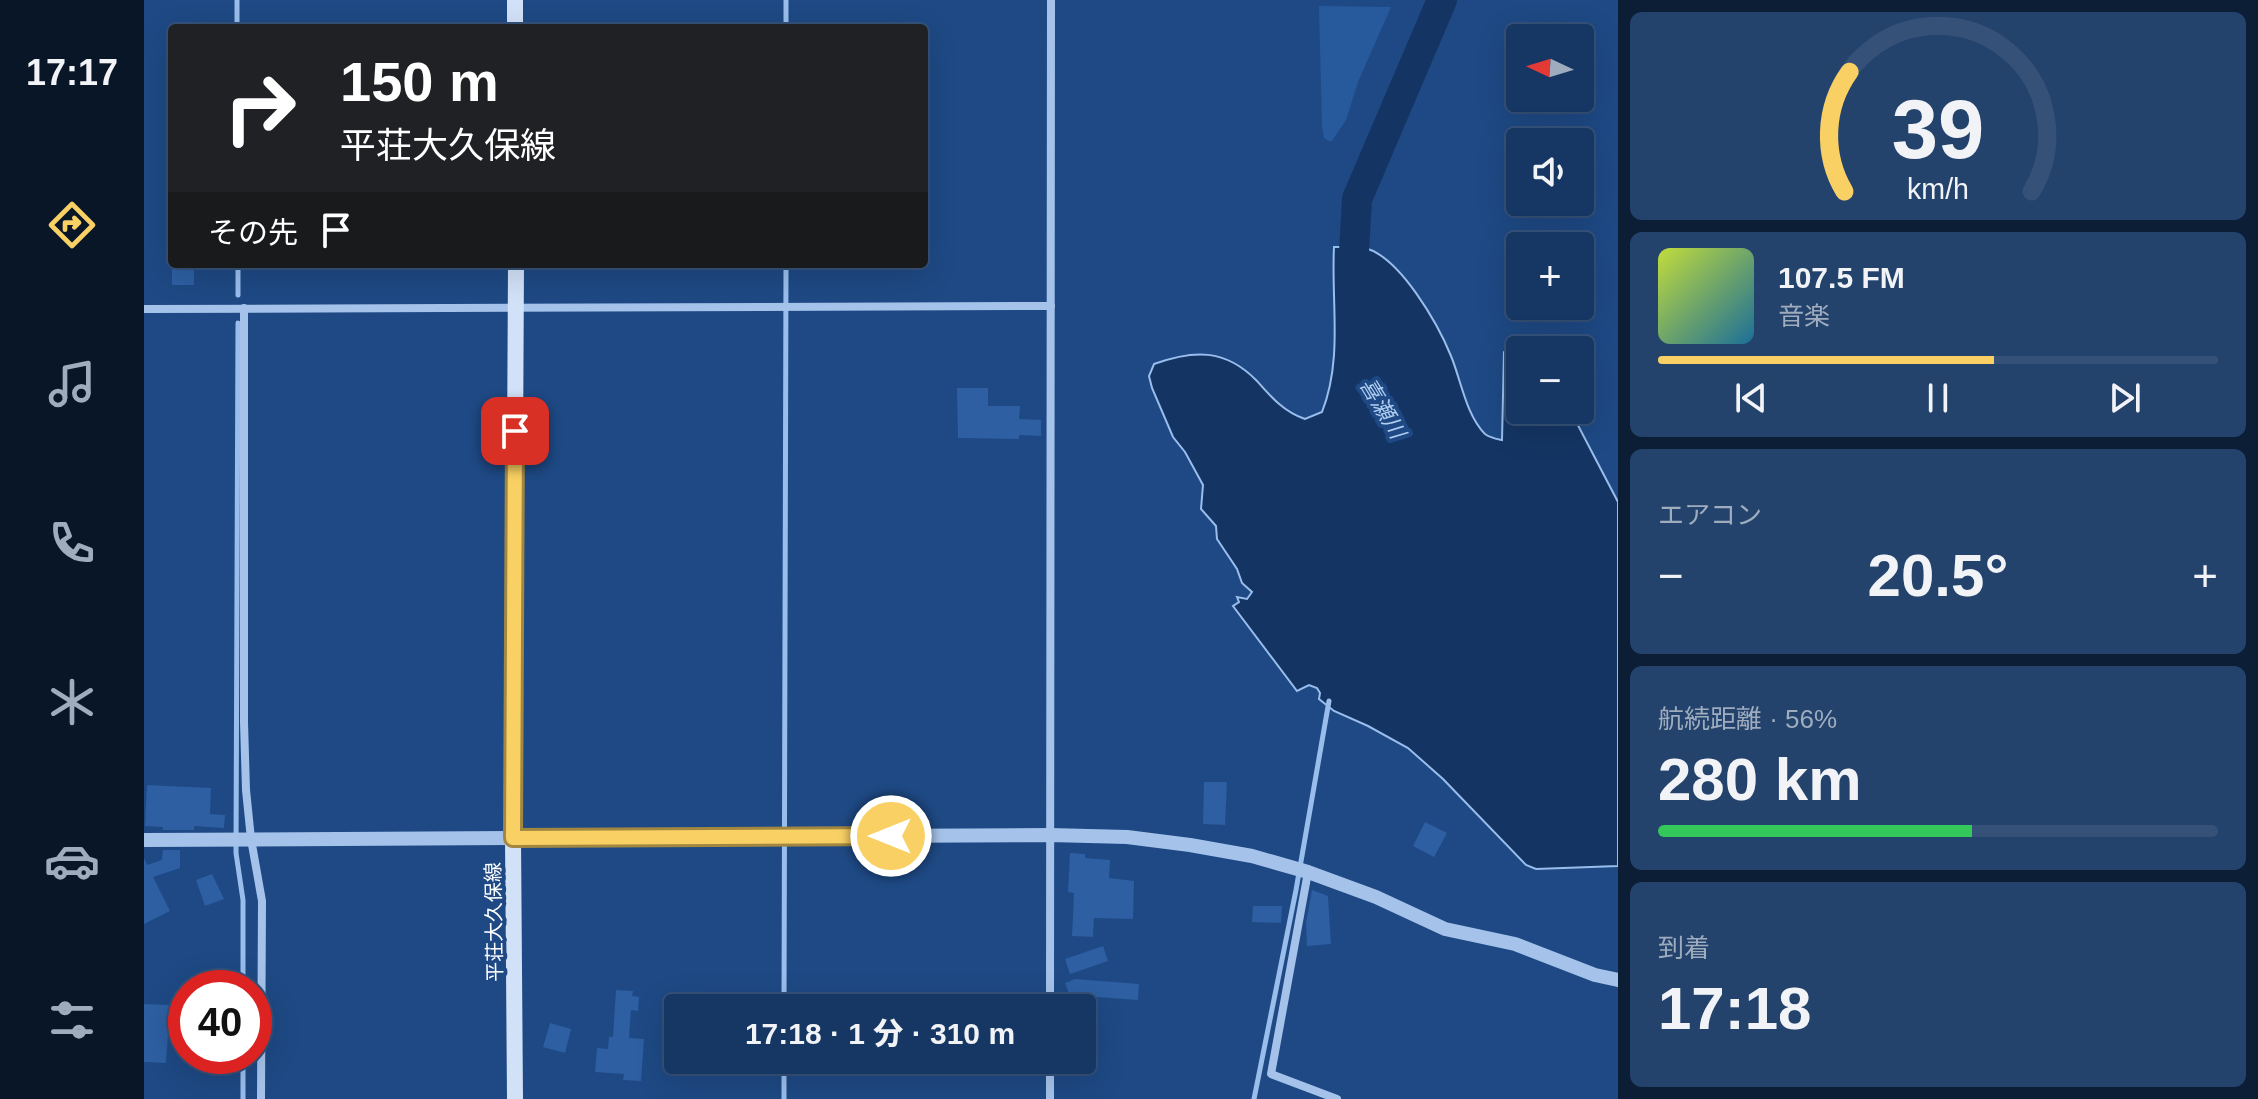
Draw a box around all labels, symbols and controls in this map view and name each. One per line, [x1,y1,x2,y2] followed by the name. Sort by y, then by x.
[1506,24,1594,112] north arrow
[1506,24,1594,424] map controls
[340,50,499,113] text: 150 m
[26,52,118,93] text: 17:17
[208,56,312,160] icon: right
[1892,83,1984,176] text: 39
[340,125,556,166] text: 平荘大久保線
[1506,128,1594,216] button: sound
[1907,173,1969,205] text: km/h
[44,197,100,253] icon: directions
[314,208,358,252] icon: arrive
[208,216,298,249] text: その先
[1506,232,1594,320] button: +
[1778,261,1905,294] text: 107.5 FM
[1778,301,1830,331] text: 音楽
[1506,336,1594,424] button: −
[44,356,100,412] icon: music
[1355,374,1411,445] water label: 喜瀬川
[1729,376,1773,420] icon: previous
[1916,376,1960,420] icon: pause
[2103,376,2147,420] icon: next
[481,397,549,465] pin
[493,409,537,453] icon: arrive
[1658,500,1762,530] text: エアコン
[44,515,100,571] icon: phone
[1868,542,2008,609] text: 20.5°
[1658,551,1684,600] text: −
[2192,551,2218,600] text: +
[44,674,100,730] icon: climate
[1658,704,1837,734] text: 航続距離 · 56%
[1658,746,1862,813] text: 280 km
[849,794,933,878] position arrow
[44,833,100,889] icon: car
[482,862,506,982] street label: 平荘大久保線
[1658,933,1710,963] text: 到着
[168,970,272,1074] speed limit sign: 40
[1658,975,1811,1042] text: 17:18
[44,992,100,1048] icon: filters
[745,1017,1015,1050] text: 17:18 · 1 分 · 310 m

